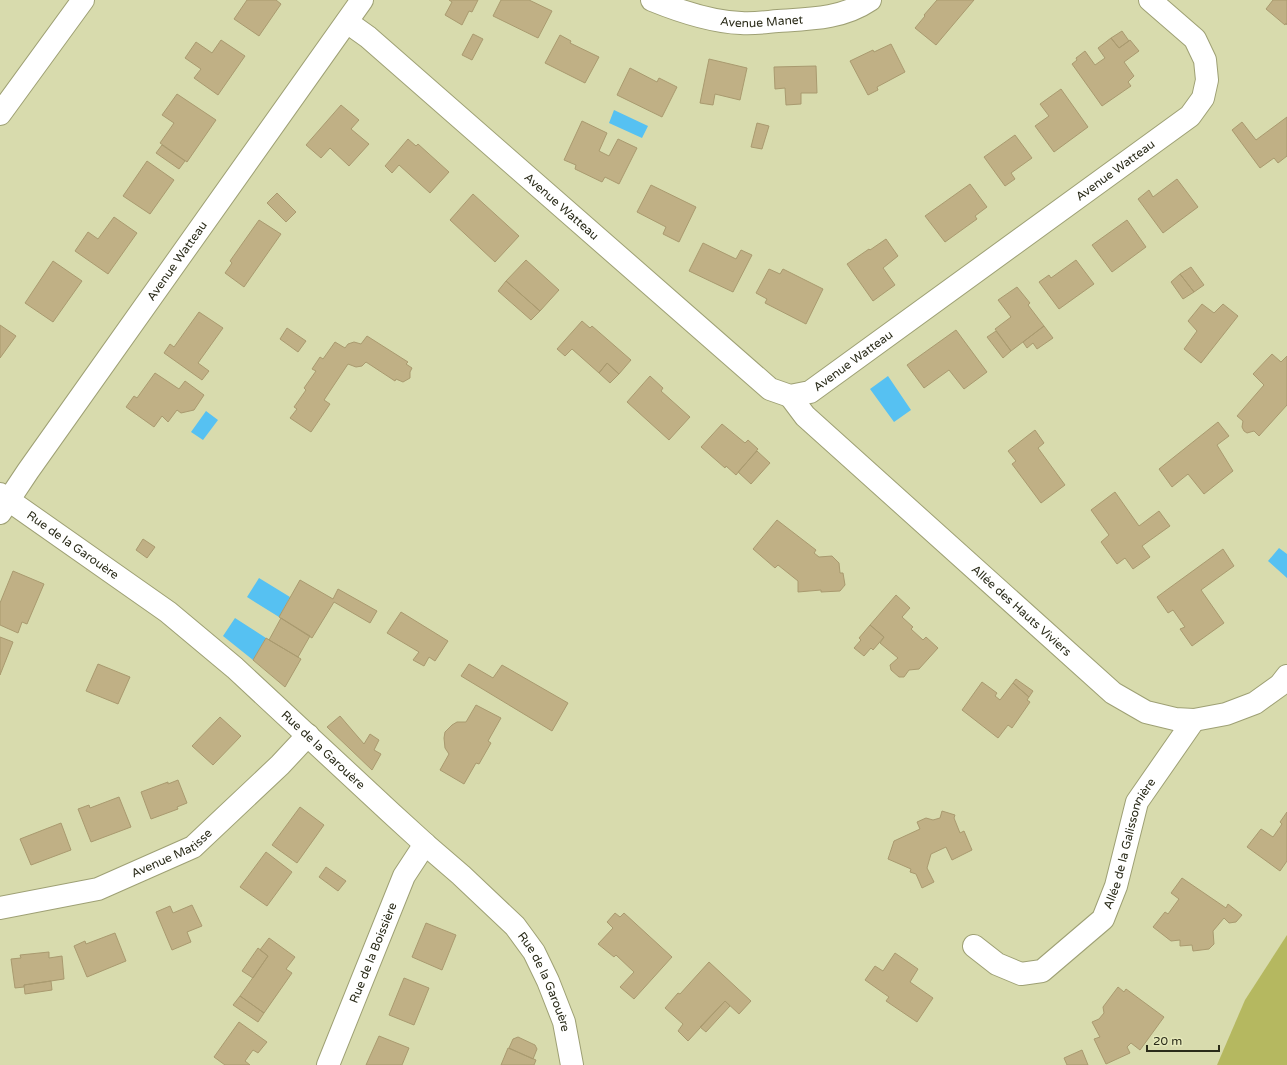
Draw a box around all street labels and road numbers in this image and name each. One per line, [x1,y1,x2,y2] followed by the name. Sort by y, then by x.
[719,12,804,30] street label: Avenue Manet
[1073,137,1158,204] street label: Avenue Watteau
[521,170,602,243] street label: Avenue Watteau
[144,218,210,303] street label: Avenue Watteau
[811,327,895,394] street label: Avenue Watteau
[24,508,122,582] street label: Rue de la Garouère
[969,562,1074,659] street label: Allée des Hauts Viviers
[278,708,368,792] street label: Rue de la Garouère
[1101,775,1159,911] street label: Allée de la Galissonnière
[129,826,215,880] street label: Avenue Matisse
[347,900,400,1005] street label: Rue de la Boissière
[515,929,573,1033] street label: Rue de la Garouère

